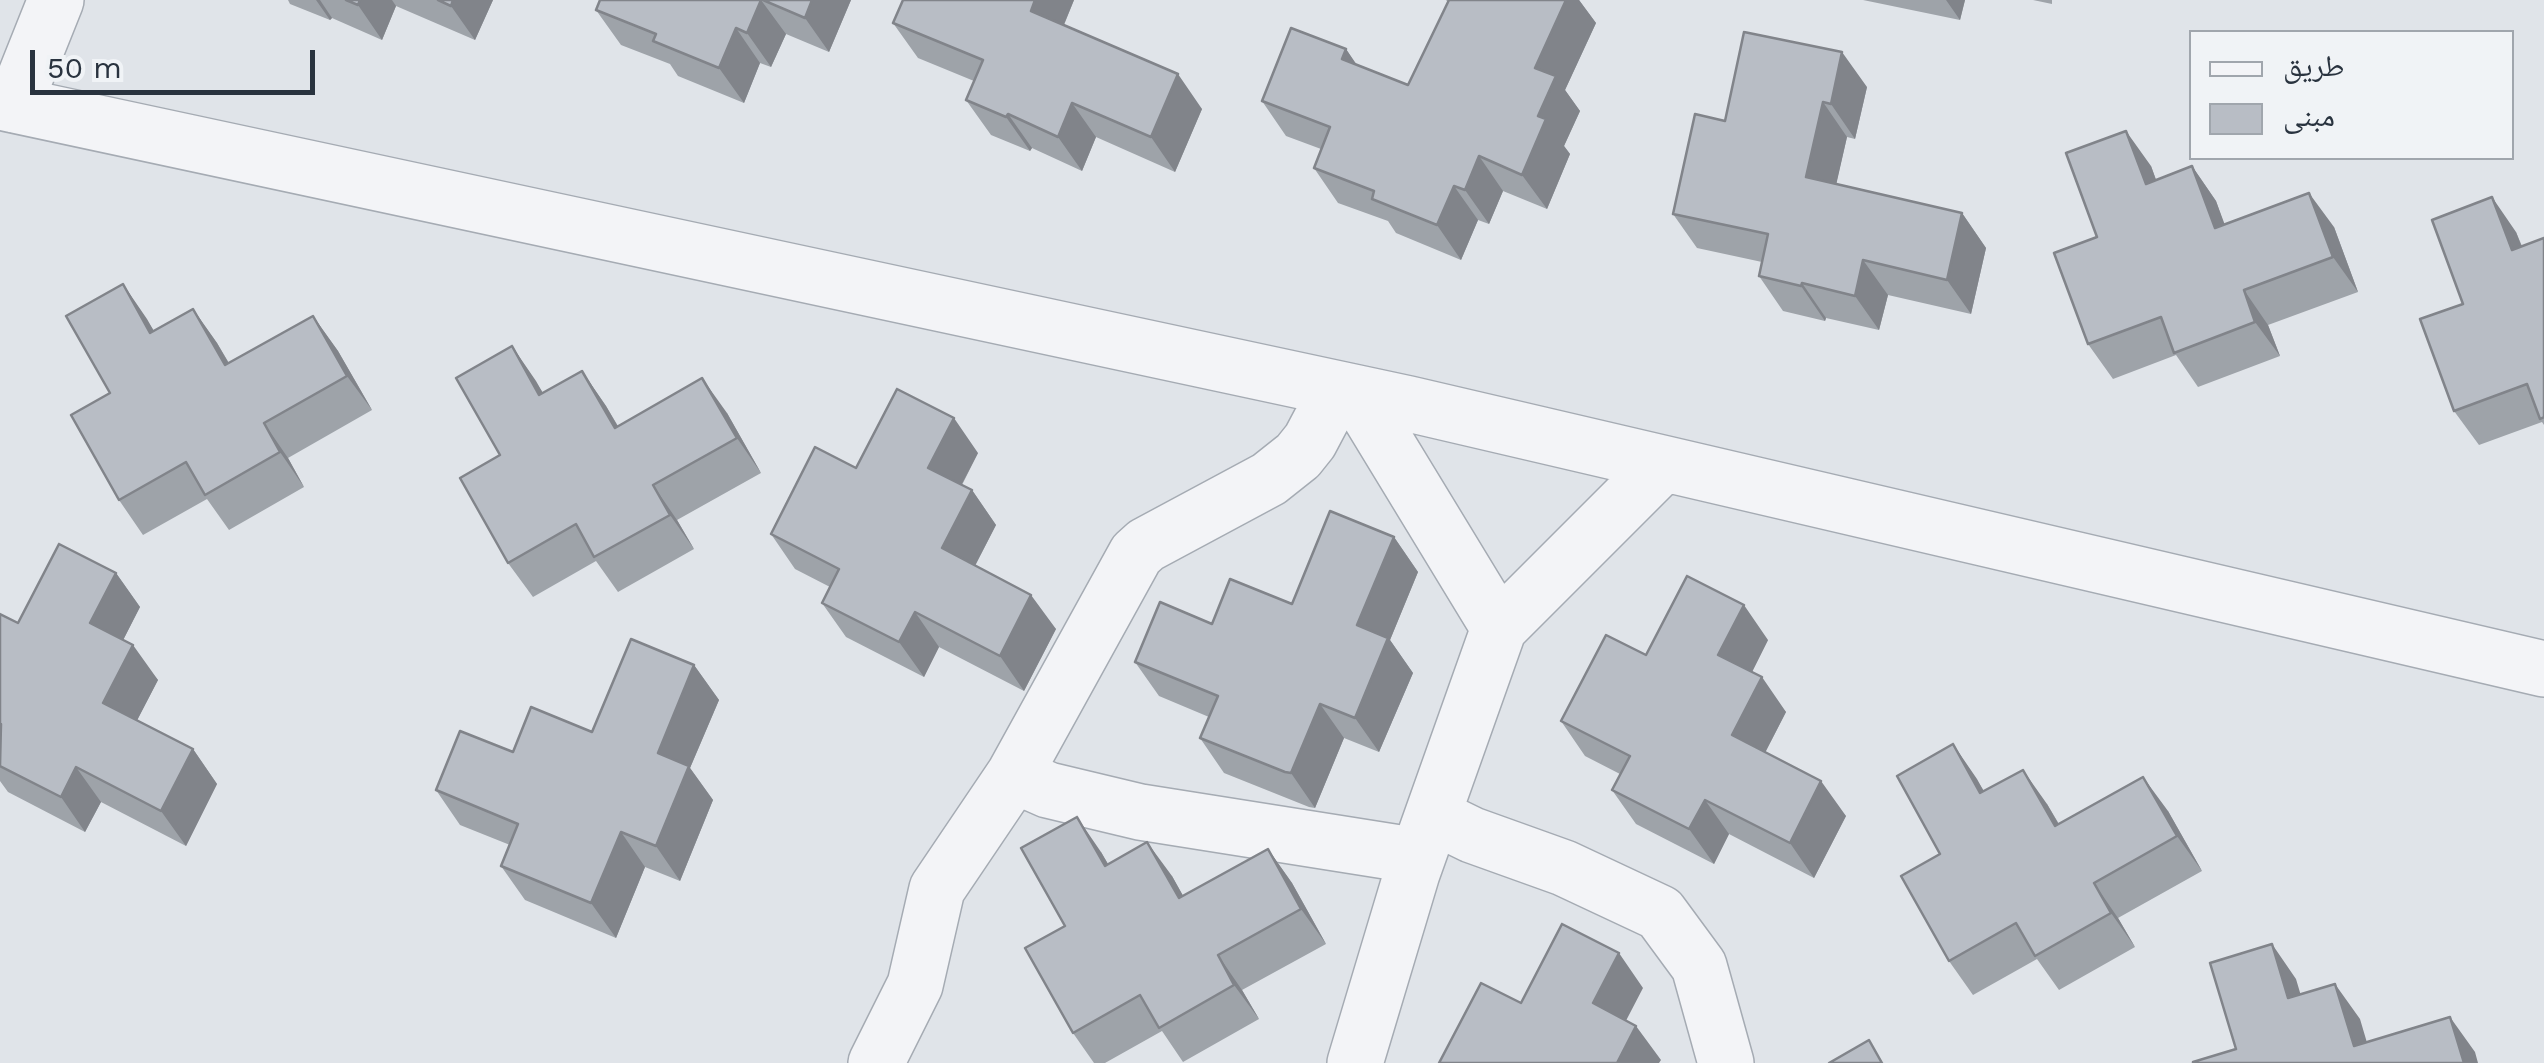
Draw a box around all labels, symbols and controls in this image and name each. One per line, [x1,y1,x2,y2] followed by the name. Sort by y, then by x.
[35,30,320,92] scale bar
[2189,30,2514,160] legend
[2283,48,2344,83] text: طريق
[47,50,122,85] text: 50 m
[2283,98,2335,133] text: مبنى

